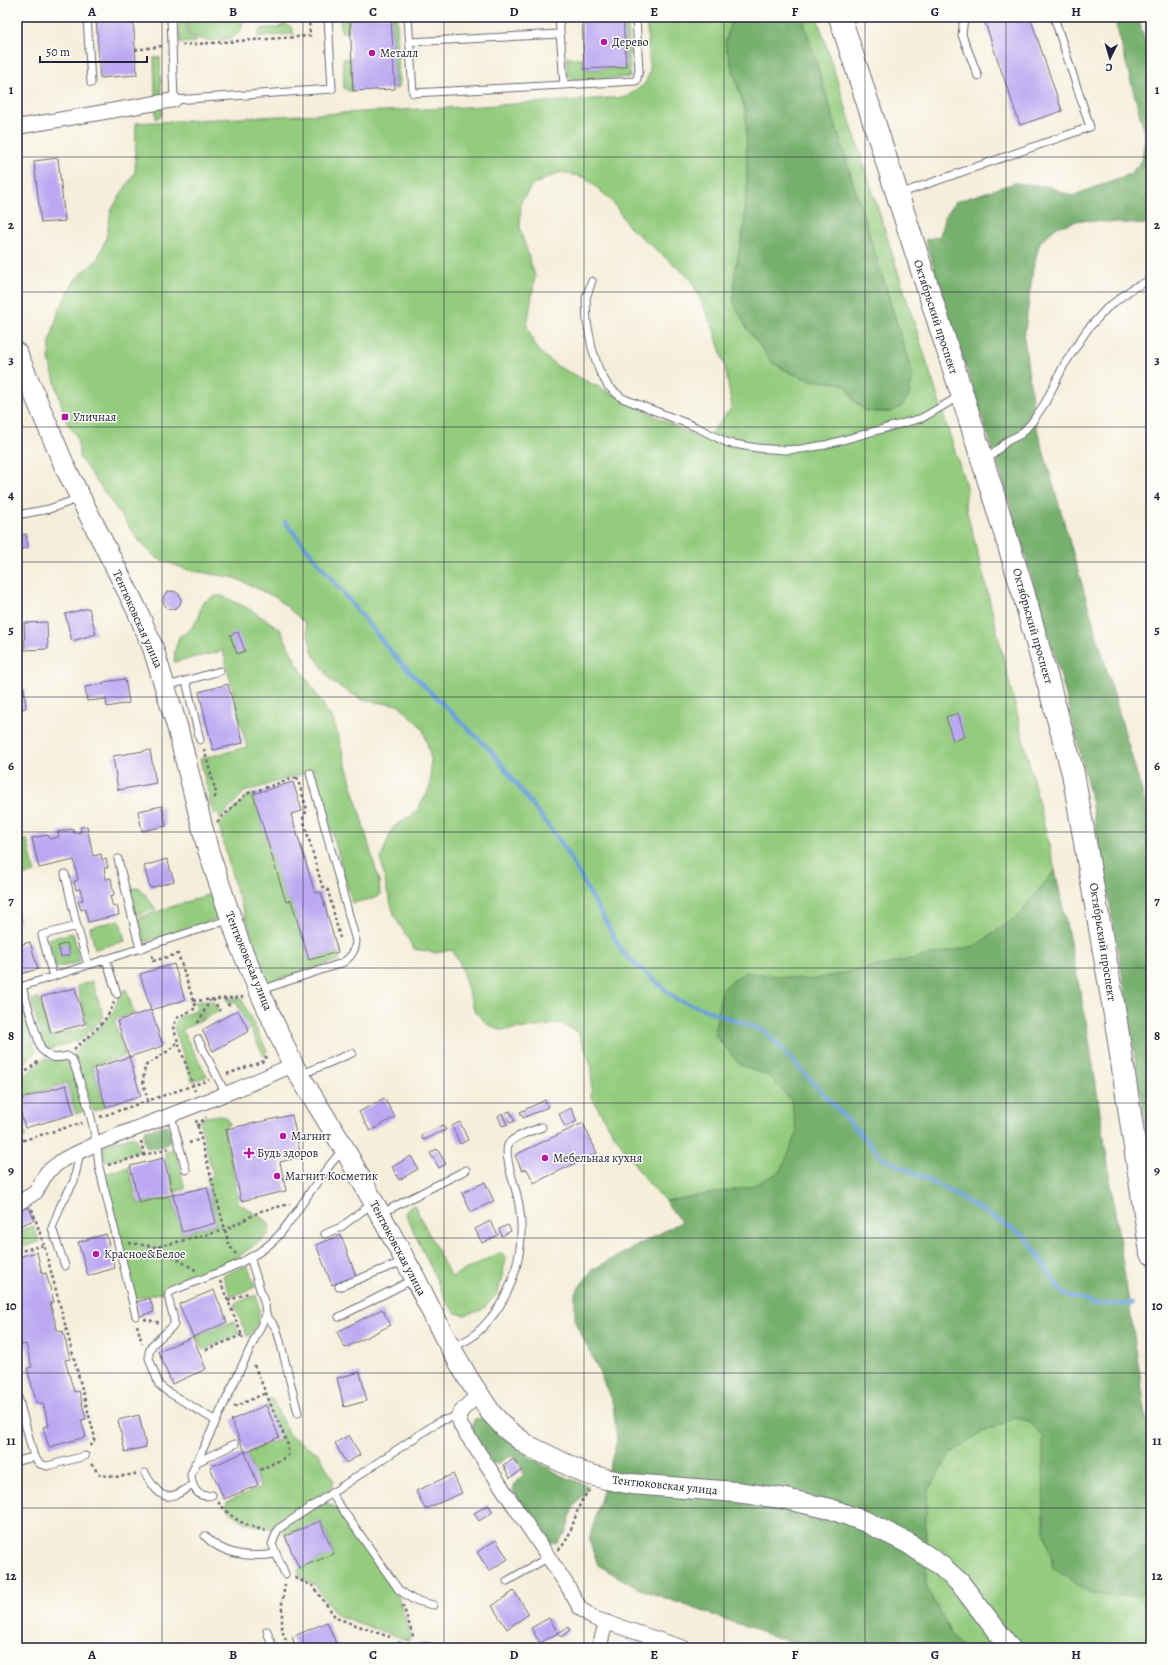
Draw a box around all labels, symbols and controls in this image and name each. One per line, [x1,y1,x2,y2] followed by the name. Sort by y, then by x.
[87,3,97,20] text: A
[229,3,237,20] text: B
[369,3,377,20] text: C
[509,3,519,20] text: D
[650,3,658,20] text: E
[792,3,799,20] text: F
[931,3,939,20] text: G
[1071,3,1081,20] text: H
[612,34,649,50] place label: Дерево
[599,37,609,47] marker: Дерево
[40,38,147,64] scale bar
[1090,38,1130,78] north arrow
[46,44,70,60] text: 50 m
[380,45,418,61] place label: Металл
[367,48,377,58] marker: Металл
[1105,60,1113,75] text: С
[9,81,14,98] text: 1
[1155,81,1160,98] text: 1
[8,216,15,233] text: 2
[1154,216,1161,233] text: 2
[910,258,962,377] street label: Октябрьский проспект
[8,351,14,368] text: 3
[1154,351,1160,368] text: 3
[73,409,116,425] place label: Уличная
[60,412,70,422] marker: Уличная
[8,486,14,503] text: 4
[1154,486,1160,503] text: 4
[1009,566,1057,686] street label: Октябрьский проспект
[109,567,167,671] street label: Тентюковская улица
[8,621,14,638] text: 5
[1154,621,1160,638] text: 5
[8,757,14,774] text: 6
[1154,757,1160,774] text: 6
[1086,882,1120,1003] street label: Октябрьский проспект
[8,892,14,909] text: 7
[1154,892,1160,909] text: 7
[222,909,276,1013] street label: Тентюковская улица
[8,1027,14,1044] text: 8
[1154,1027,1160,1044] text: 8
[291,1128,332,1144] place label: Магнит
[278,1131,288,1141] marker: Магнит
[257,1145,319,1161] place label: Будь здоров
[244,1148,254,1158] marker: Будь здоров
[553,1150,643,1166] place label: Мебельная кухня
[540,1153,550,1163] marker: Мебельная кухня
[8,1162,14,1179] text: 9
[1154,1162,1160,1179] text: 9
[285,1168,378,1184] place label: Магнит Косметик
[272,1171,282,1181] marker: Магнит Косметик
[366,1198,430,1299] street label: Тентюковская улица
[104,1246,186,1262] place label: Красное&Белое
[91,1249,101,1259] marker: Красное&Белое
[5,1297,17,1314] text: 10
[1151,1297,1163,1314] text: 10
[6,1432,16,1449] text: 11
[1152,1432,1162,1449] text: 11
[612,1472,719,1499] street label: Тентюковская улица
[6,1567,17,1584] text: 12
[1152,1567,1163,1584] text: 12
[87,1646,97,1663] text: A
[229,1646,237,1663] text: B
[369,1646,377,1663] text: C
[509,1646,519,1663] text: D
[650,1646,658,1663] text: E
[792,1646,799,1663] text: F
[931,1646,939,1663] text: G
[1071,1646,1081,1663] text: H

